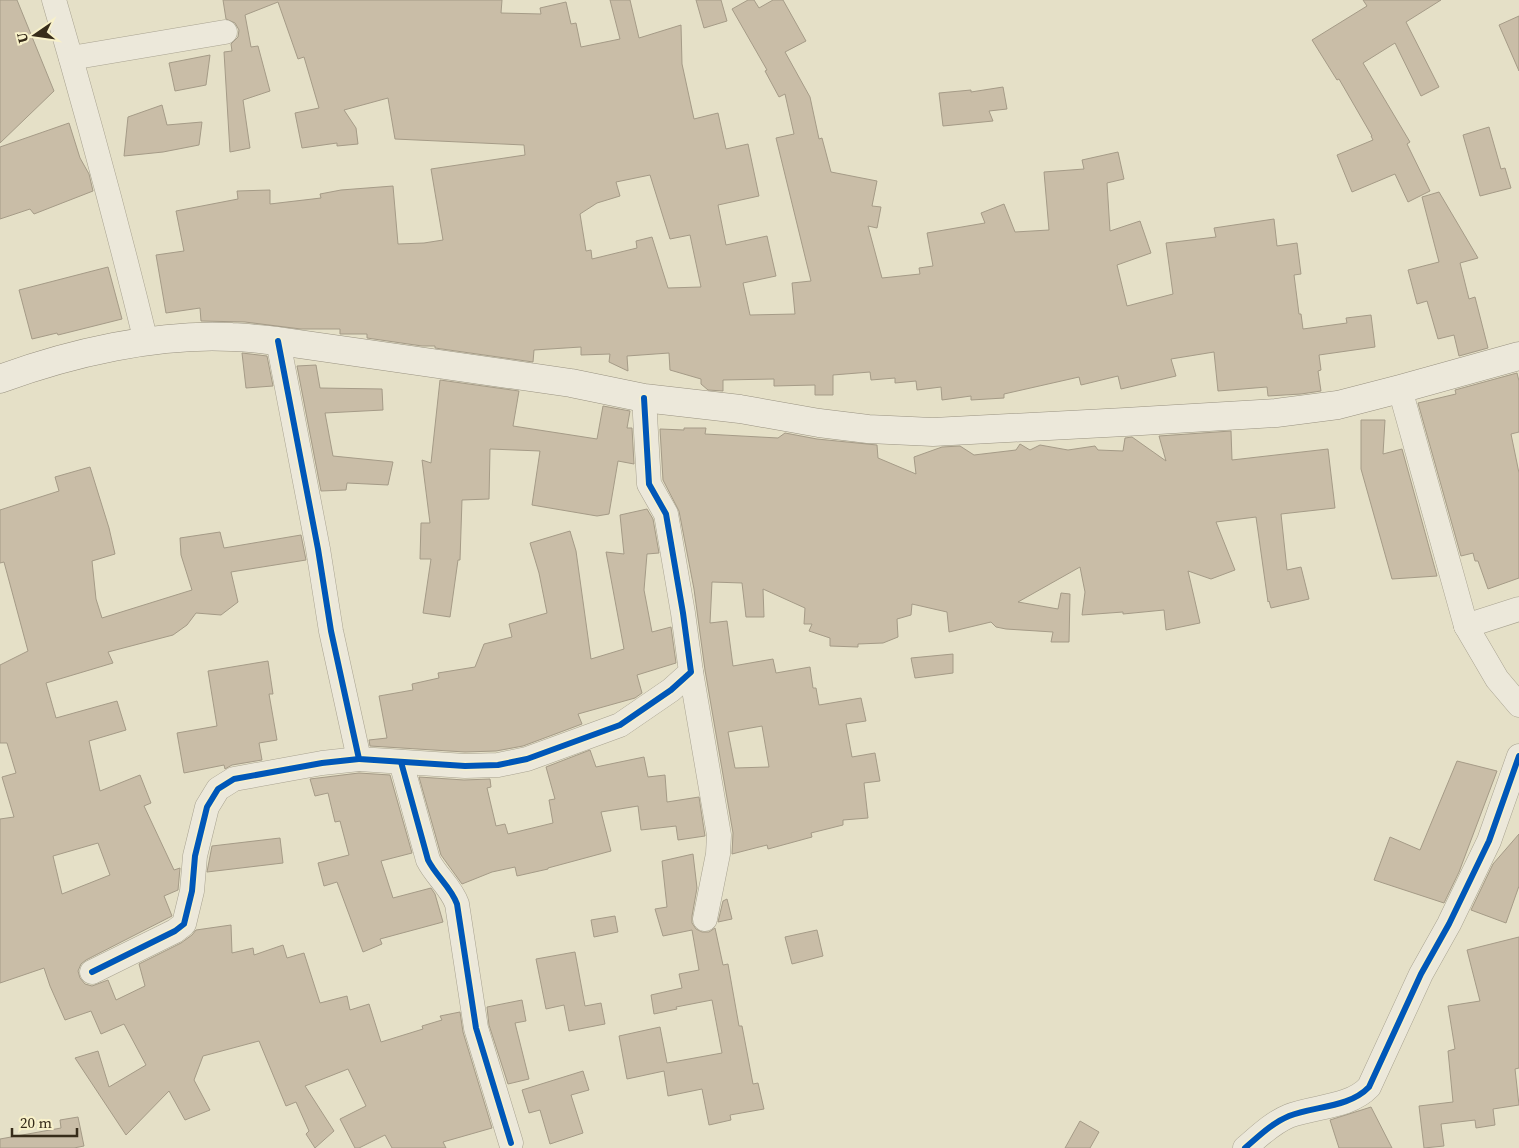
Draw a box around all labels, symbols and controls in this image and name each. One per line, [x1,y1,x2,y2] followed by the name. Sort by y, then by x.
[10,10,60,60] north arrow
[11,31,33,45] text: U
[12,1106,78,1138] scale bar
[20,1112,52,1133] text: 20 m

